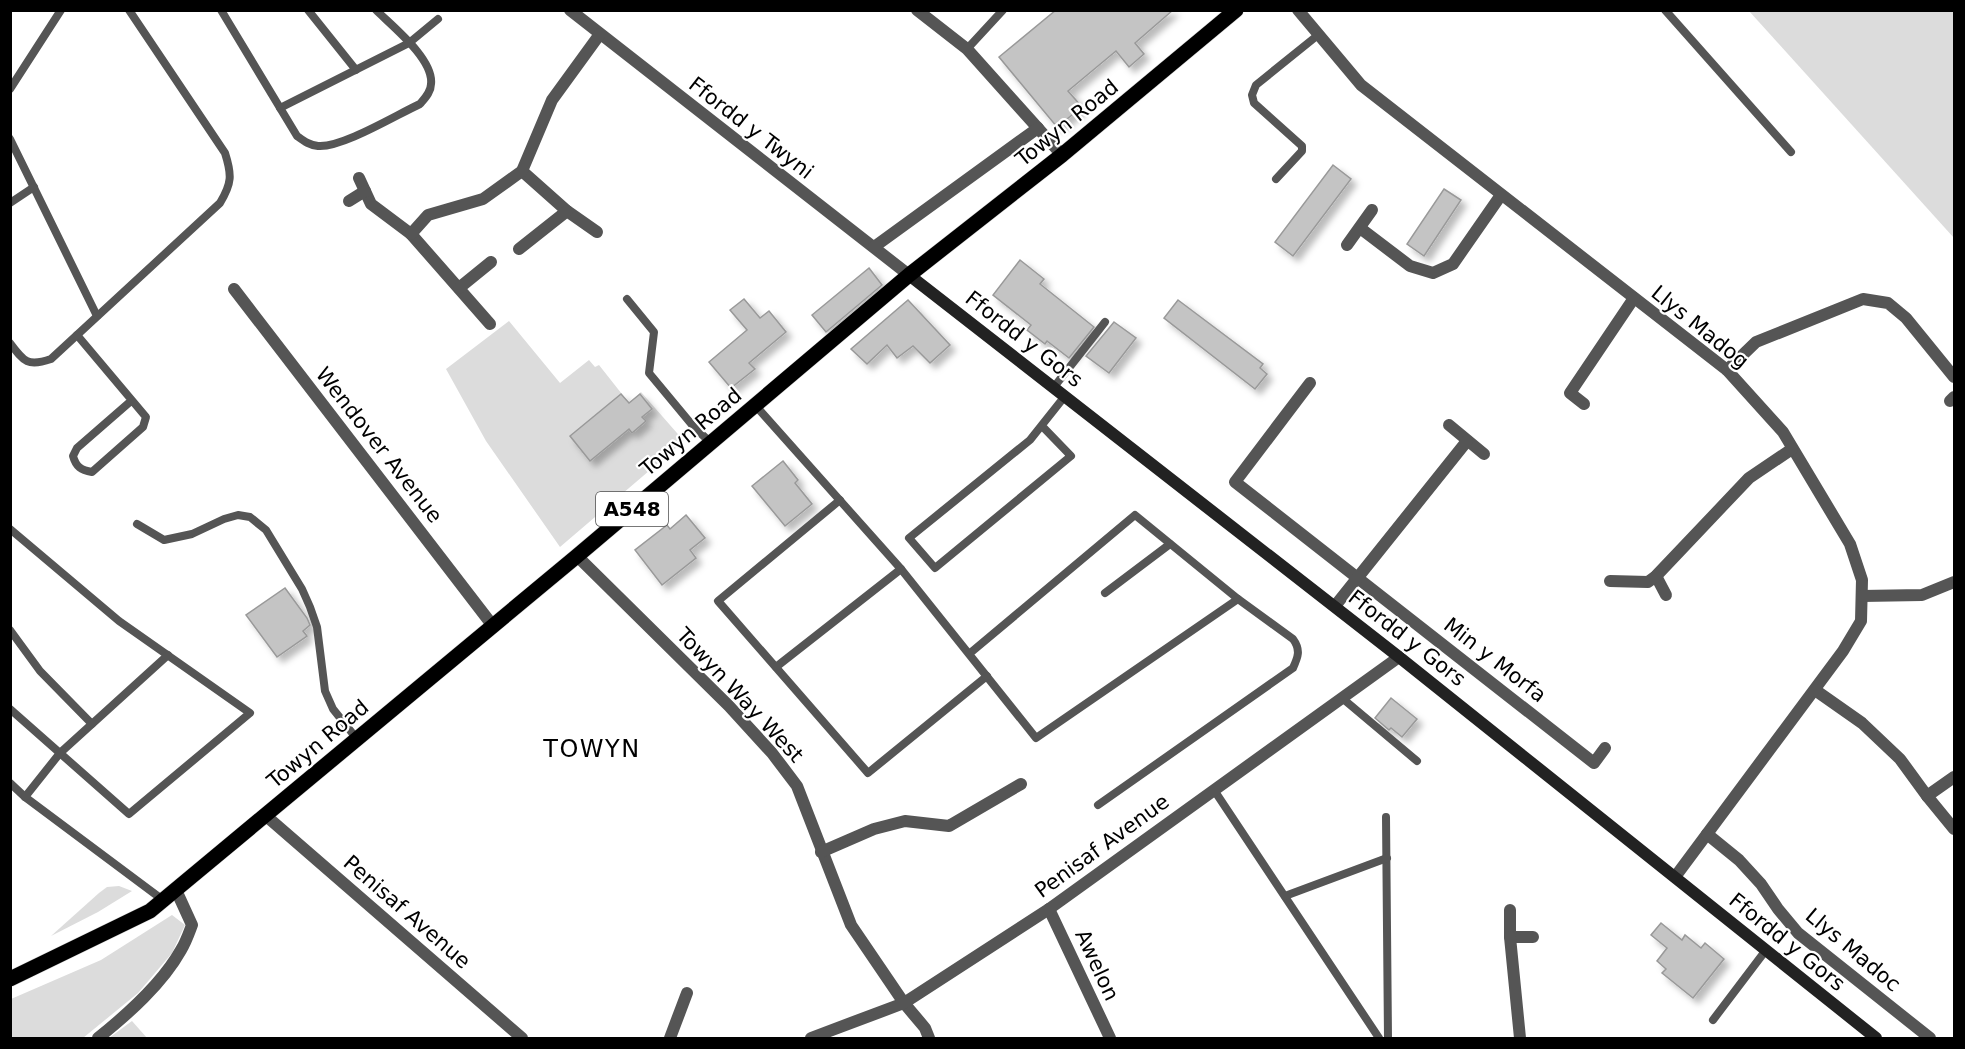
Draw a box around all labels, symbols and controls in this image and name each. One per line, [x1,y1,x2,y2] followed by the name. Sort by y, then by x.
[684,72,818,184] street label: Ffordd y Twyni
[1010,75,1123,172] street label: Towyn Road
[1647,281,1753,373] street label: Llys Madog
[961,286,1087,392] street label: Ffordd y Gors
[311,363,447,527] street label: Wendover Avenue
[635,383,746,482] street label: Towyn Road
[596,492,668,526] road number: A548
[1344,585,1470,691] street label: Ffordd y Gors
[1439,613,1551,707] street label: Min y Morfa
[671,622,808,767] street label: Towyn Way West
[262,695,373,794] street label: Towyn Road
[542,735,641,763] district label: TOWYN
[1030,789,1174,903] street label: Penisaf Avenue
[339,850,475,974] street label: Penisaf Avenue
[1724,888,1850,996] street label: Ffordd y Gors
[1801,903,1905,997] street label: Llys Madoc
[1070,926,1124,1004] street label: Awelon

